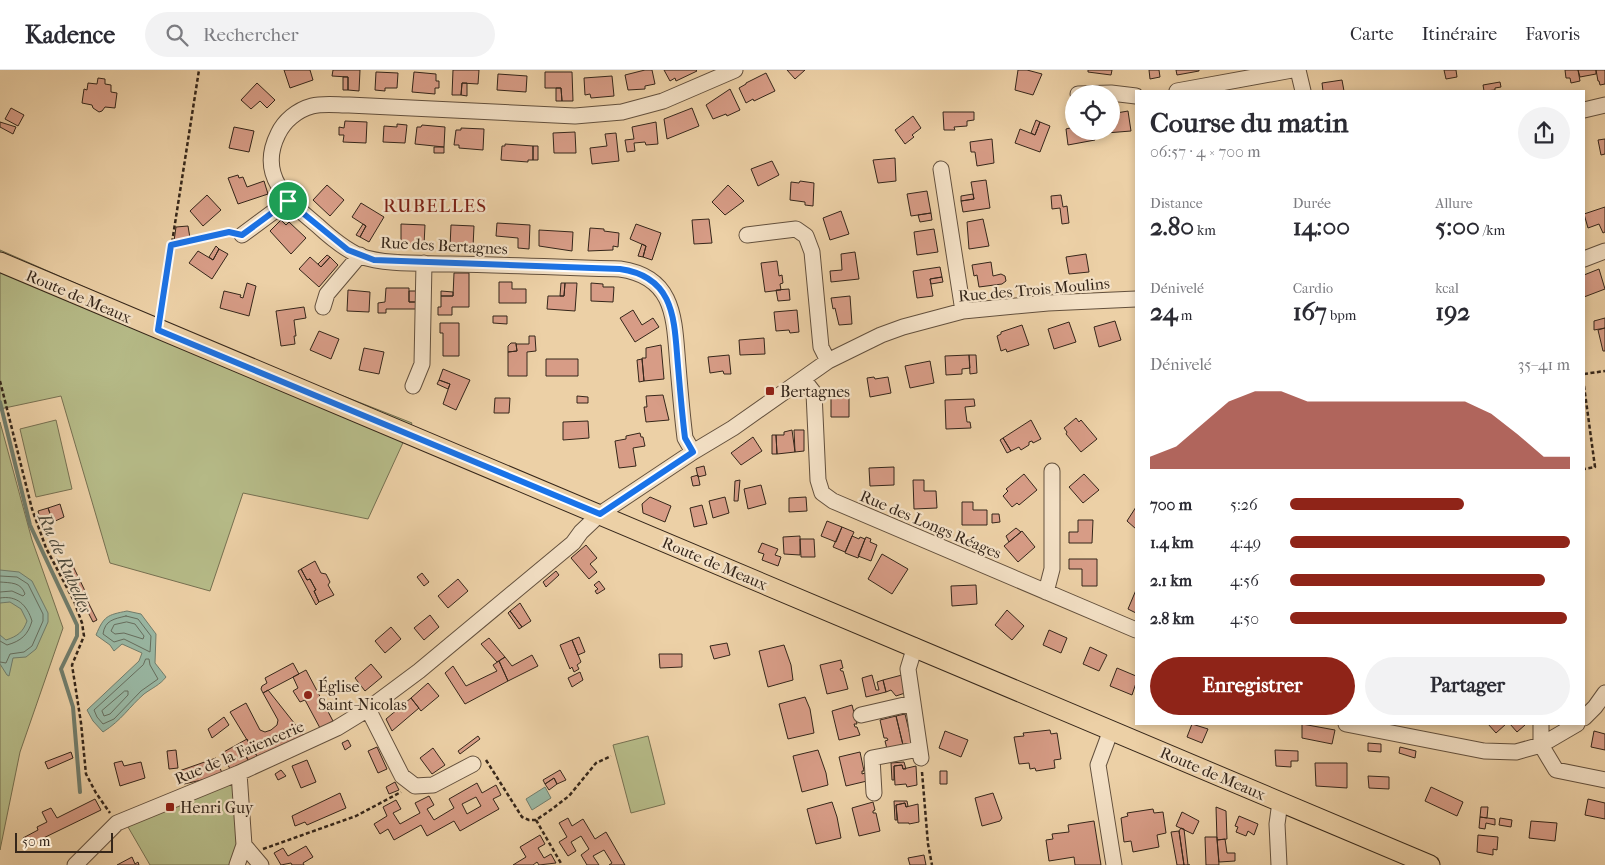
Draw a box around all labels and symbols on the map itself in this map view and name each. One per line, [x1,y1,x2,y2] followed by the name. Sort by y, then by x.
[267,180,309,222] pin
[383,195,487,217] district label: RUBELLES
[380,233,508,258] street label: Rue des Bertagnes
[23,266,135,327] street label: Route de Meaux
[958,273,1111,306] street label: Rue des Trois Moulins
[780,382,850,401] place label: Bertagnes
[764,385,776,397] marker: Bertagnes
[857,486,1004,563] street label: Rue des Longs Réages
[33,509,96,617] water label: Ru de Rubelles
[659,533,771,594] street label: Route de Meaux
[318,676,407,714] place label: Église Saint-Nicolas
[302,689,314,701] marker: Église Saint-Nicolas
[172,717,307,788] street label: Rue de la Faïencerie
[1157,743,1269,804] street label: Route de Meaux
[180,798,254,817] place label: Henri Guy
[164,801,176,813] marker: Henri Guy
[15,830,112,853] scale bar

